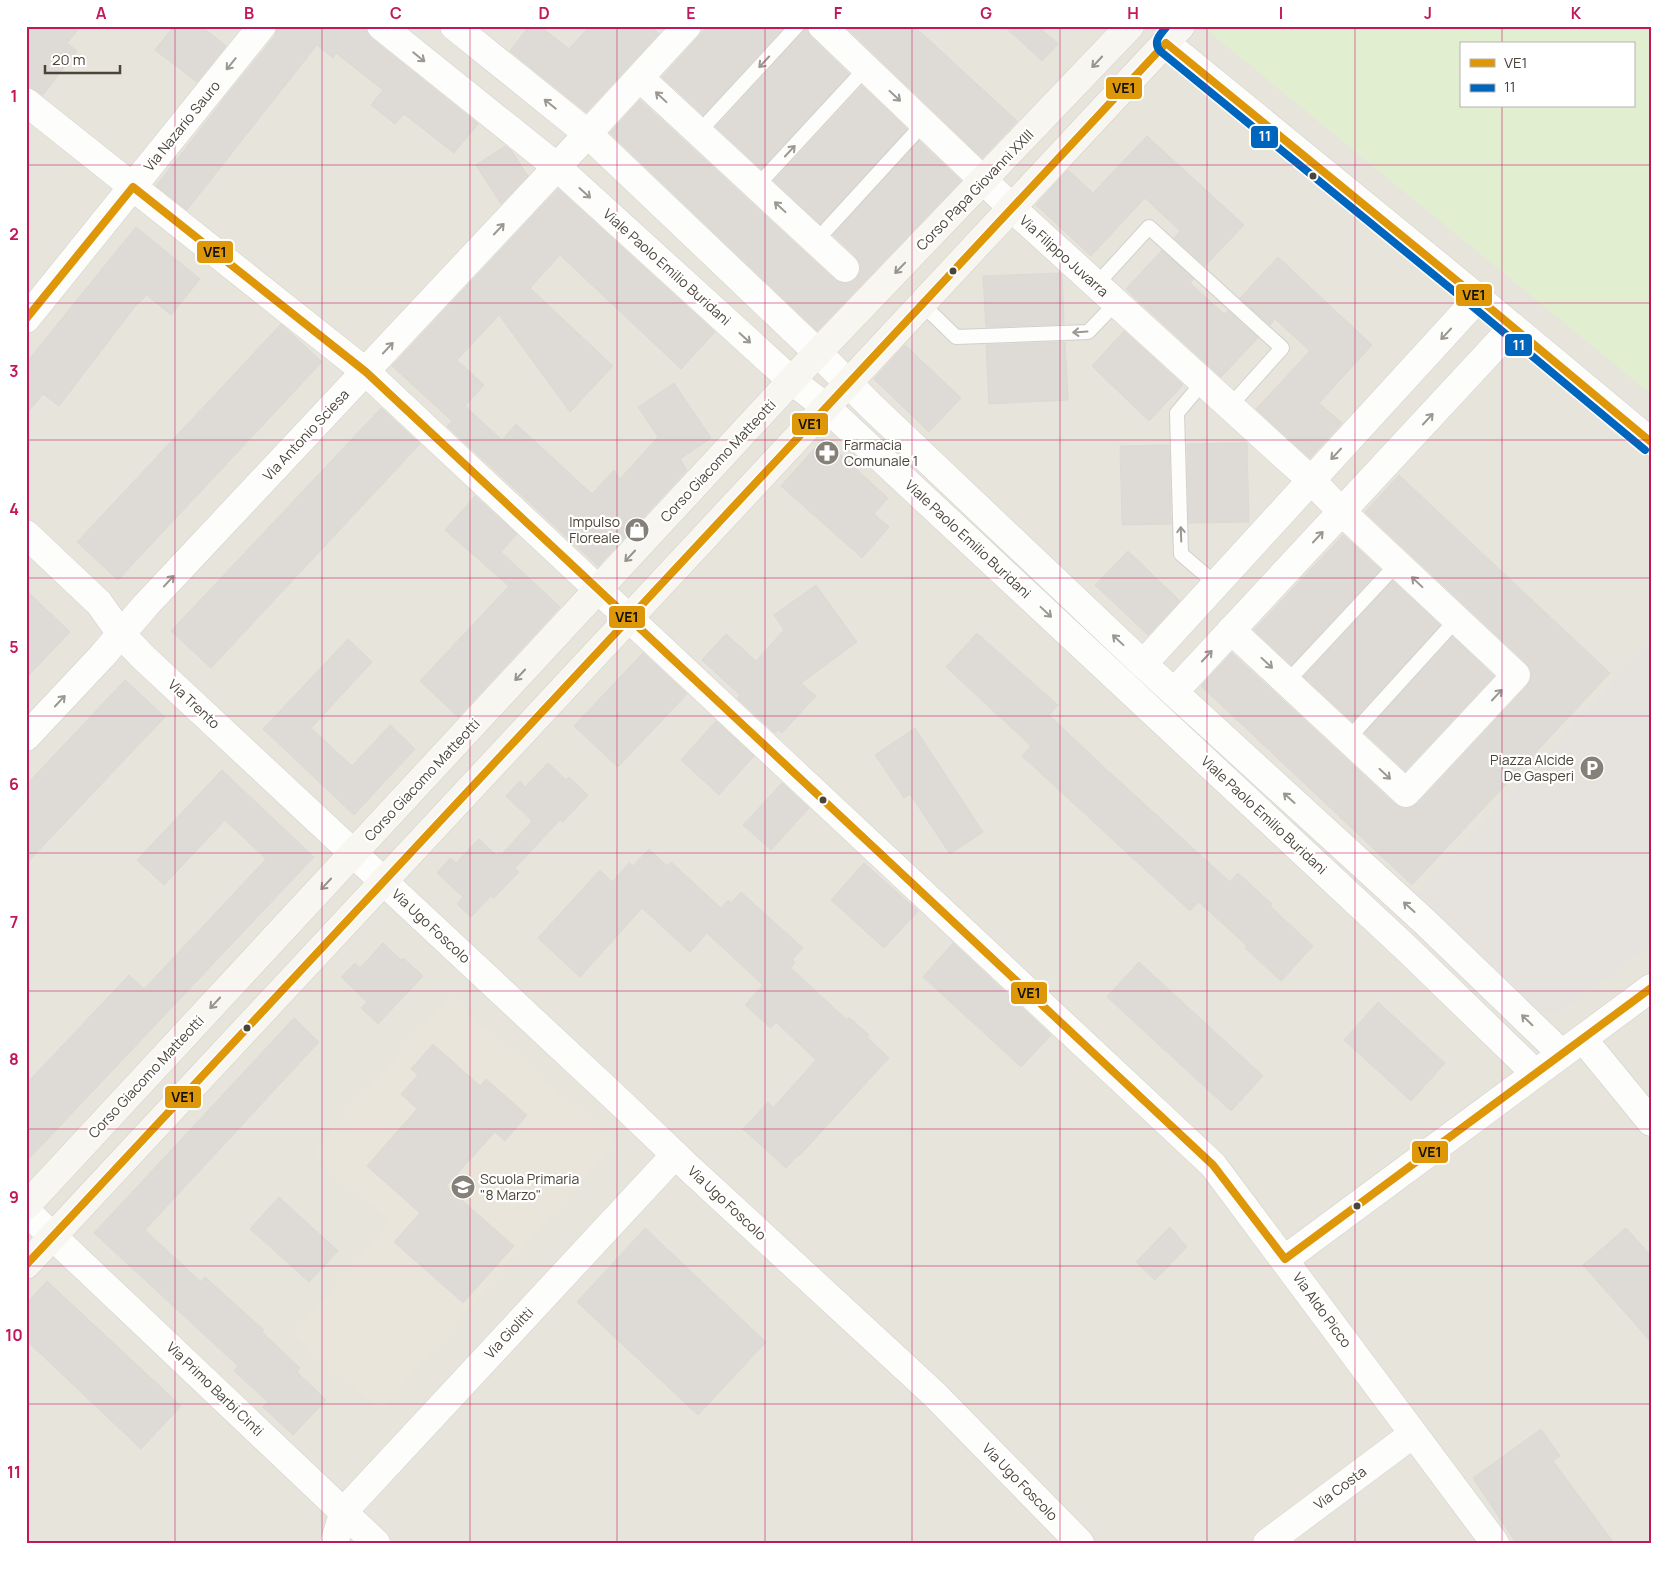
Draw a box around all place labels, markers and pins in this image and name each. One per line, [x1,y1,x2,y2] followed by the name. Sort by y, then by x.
[1308,171,1318,181] unlabelled marker
[948,266,958,276] unlabelled marker
[844,435,918,470] place label: Farmacia Comunale 1
[814,440,840,466] pharmacy icon: Farmacia Comunale 1
[569,512,620,547] place label: Impulso Floreale
[624,517,650,543] shop icon: Impulso Floreale
[1490,750,1574,785] place label: Piazza Alcide De Gasperi
[1579,755,1605,781] parking icon: Piazza Alcide De Gasperi
[818,795,828,805] unlabelled marker
[242,1023,252,1033] unlabelled marker
[480,1169,579,1204] place label: Scuola Primaria "8 Marzo"
[450,1174,476,1200] school or university icon: Scuola Primaria "8 Marzo"
[1352,1201,1362,1211] unlabelled marker

